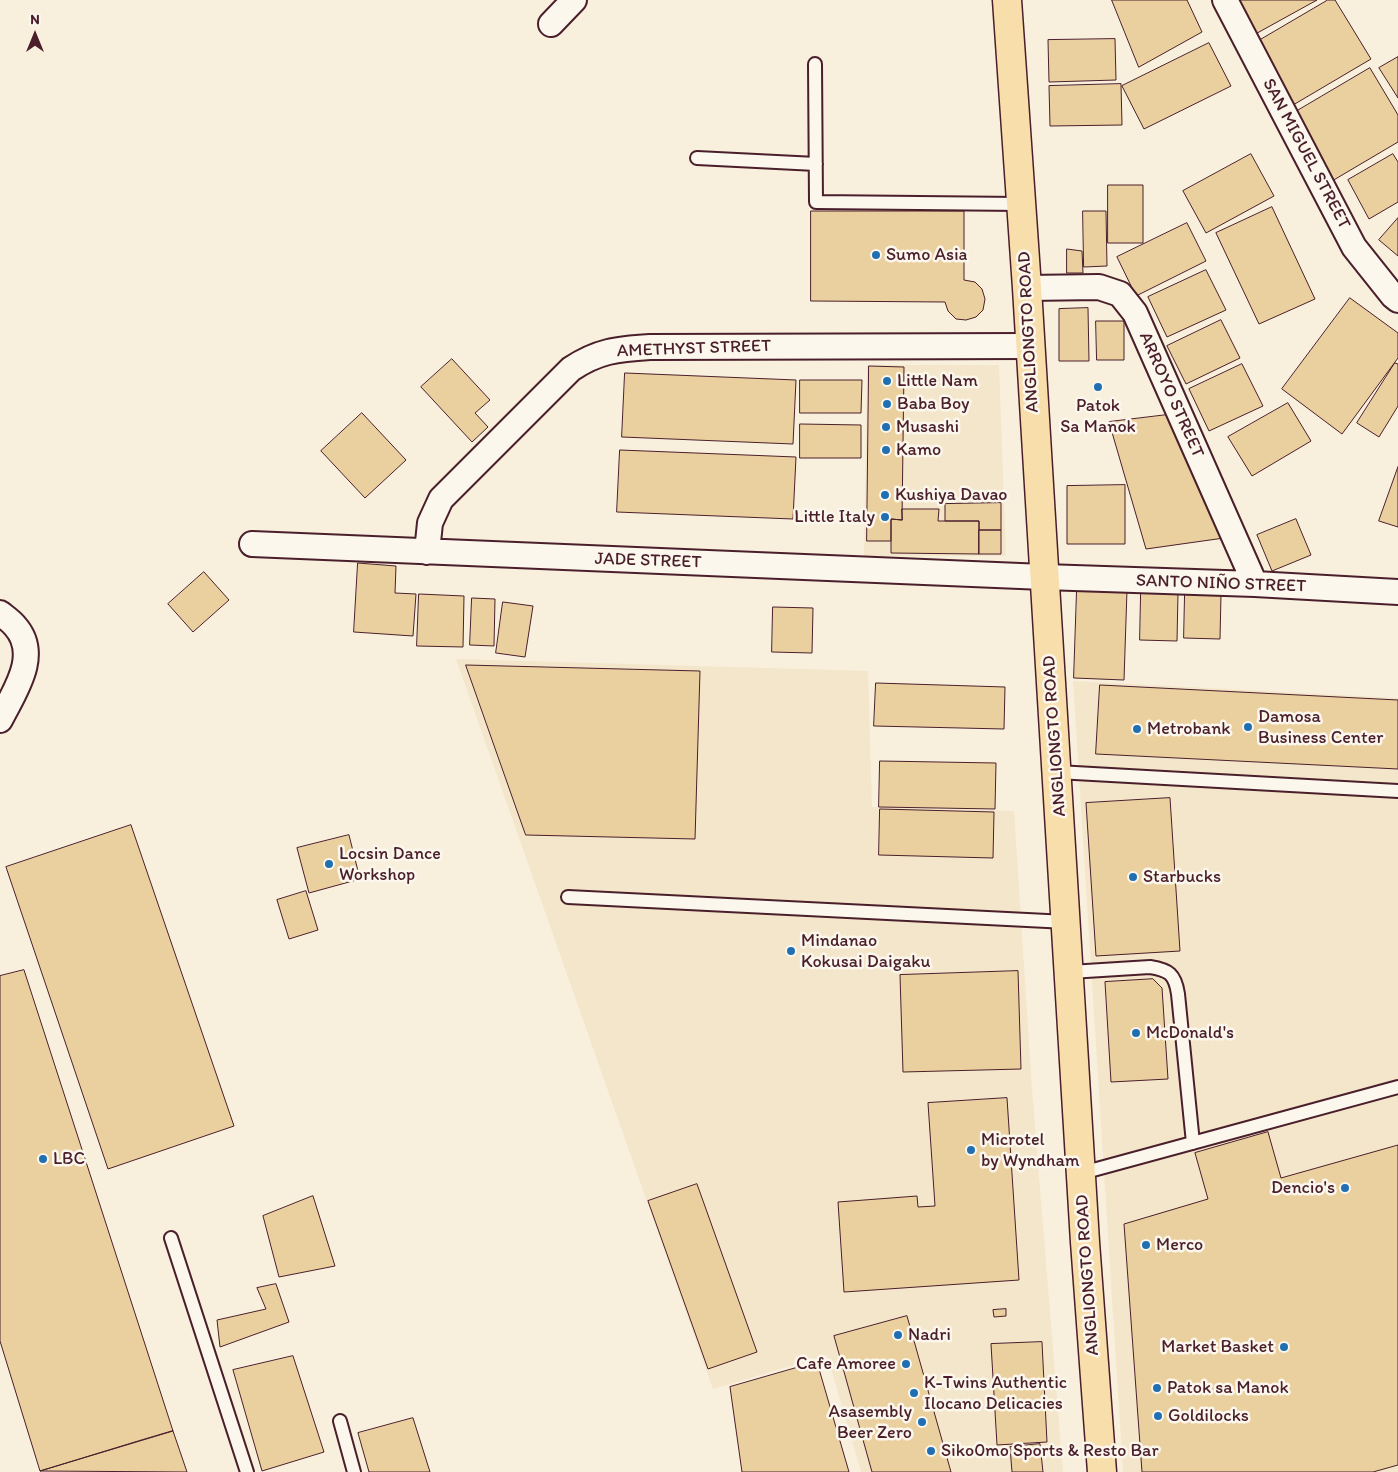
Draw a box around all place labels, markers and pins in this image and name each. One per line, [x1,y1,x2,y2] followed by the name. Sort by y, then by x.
[886,244,967,266] place label: Sumo Asia
[870,249,882,261] marker: Sumo Asia
[897,370,978,392] place label: Little Nam
[881,375,893,387] marker: Little Nam
[1092,381,1104,393] marker: Patok Sa Manok
[897,393,970,415] place label: Baba Boy
[1060,395,1136,438] place label: Patok Sa Manok
[881,398,893,410] marker: Baba Boy
[896,416,959,438] place label: Musashi
[880,421,892,433] marker: Musashi
[896,439,941,461] place label: Kamo
[880,444,892,456] marker: Kamo
[895,484,1007,506] place label: Kushiya Davao
[879,489,891,501] marker: Kushiya Davao
[794,506,875,528] place label: Little Italy
[879,511,891,523] marker: Little Italy
[1258,706,1383,749] place label: Damosa Business Center
[1147,718,1231,740] place label: Metrobank
[1242,721,1254,733] marker: Damosa Business Center
[1131,723,1143,735] marker: Metrobank
[339,843,441,886] place label: Locsin Dance Workshop
[323,858,335,870] marker: Locsin Dance Workshop
[1143,866,1221,888] place label: Starbucks
[1127,871,1139,883] marker: Starbucks
[801,930,930,972] place label: Mindanao Kokusai Daigaku
[785,945,797,957] marker: Mindanao Kokusai Daigaku
[1146,1022,1234,1044] place label: McDonald's
[1130,1027,1142,1039] marker: McDonald's
[981,1129,1079,1172] place label: Microtel by Wyndham
[965,1144,977,1156] marker: Microtel by Wyndham
[53,1148,85,1170] place label: LBC
[37,1153,49,1165] marker: LBC
[1271,1177,1335,1199] place label: Dencio's
[1339,1182,1351,1194] marker: Dencio's
[1156,1234,1203,1256] place label: Merco
[1140,1239,1152,1251] marker: Merco
[908,1324,951,1346] place label: Nadri
[892,1329,904,1341] marker: Nadri
[1161,1336,1274,1358] place label: Market Basket
[1278,1341,1290,1353] marker: Market Basket
[796,1353,896,1375] place label: Cafe Amoree
[900,1358,912,1370] marker: Cafe Amoree
[924,1372,1067,1415] place label: K-Twins Authentic Ilocano Delicacies
[1167,1377,1289,1399] place label: Patok sa Manok
[1151,1382,1163,1394] marker: Patok sa Manok
[908,1387,920,1399] marker: K-Twins Authentic Ilocano Delicacies
[828,1401,912,1444] place label: Asasembly Beer Zero
[1168,1405,1249,1427] place label: Goldilocks
[1152,1410,1164,1422] marker: Goldilocks
[916,1416,928,1428] marker: Asasembly Beer Zero
[941,1440,1159,1462] place label: Siko0mo Sports & Resto Bar
[925,1445,937,1457] marker: Siko0mo Sports & Resto Bar

